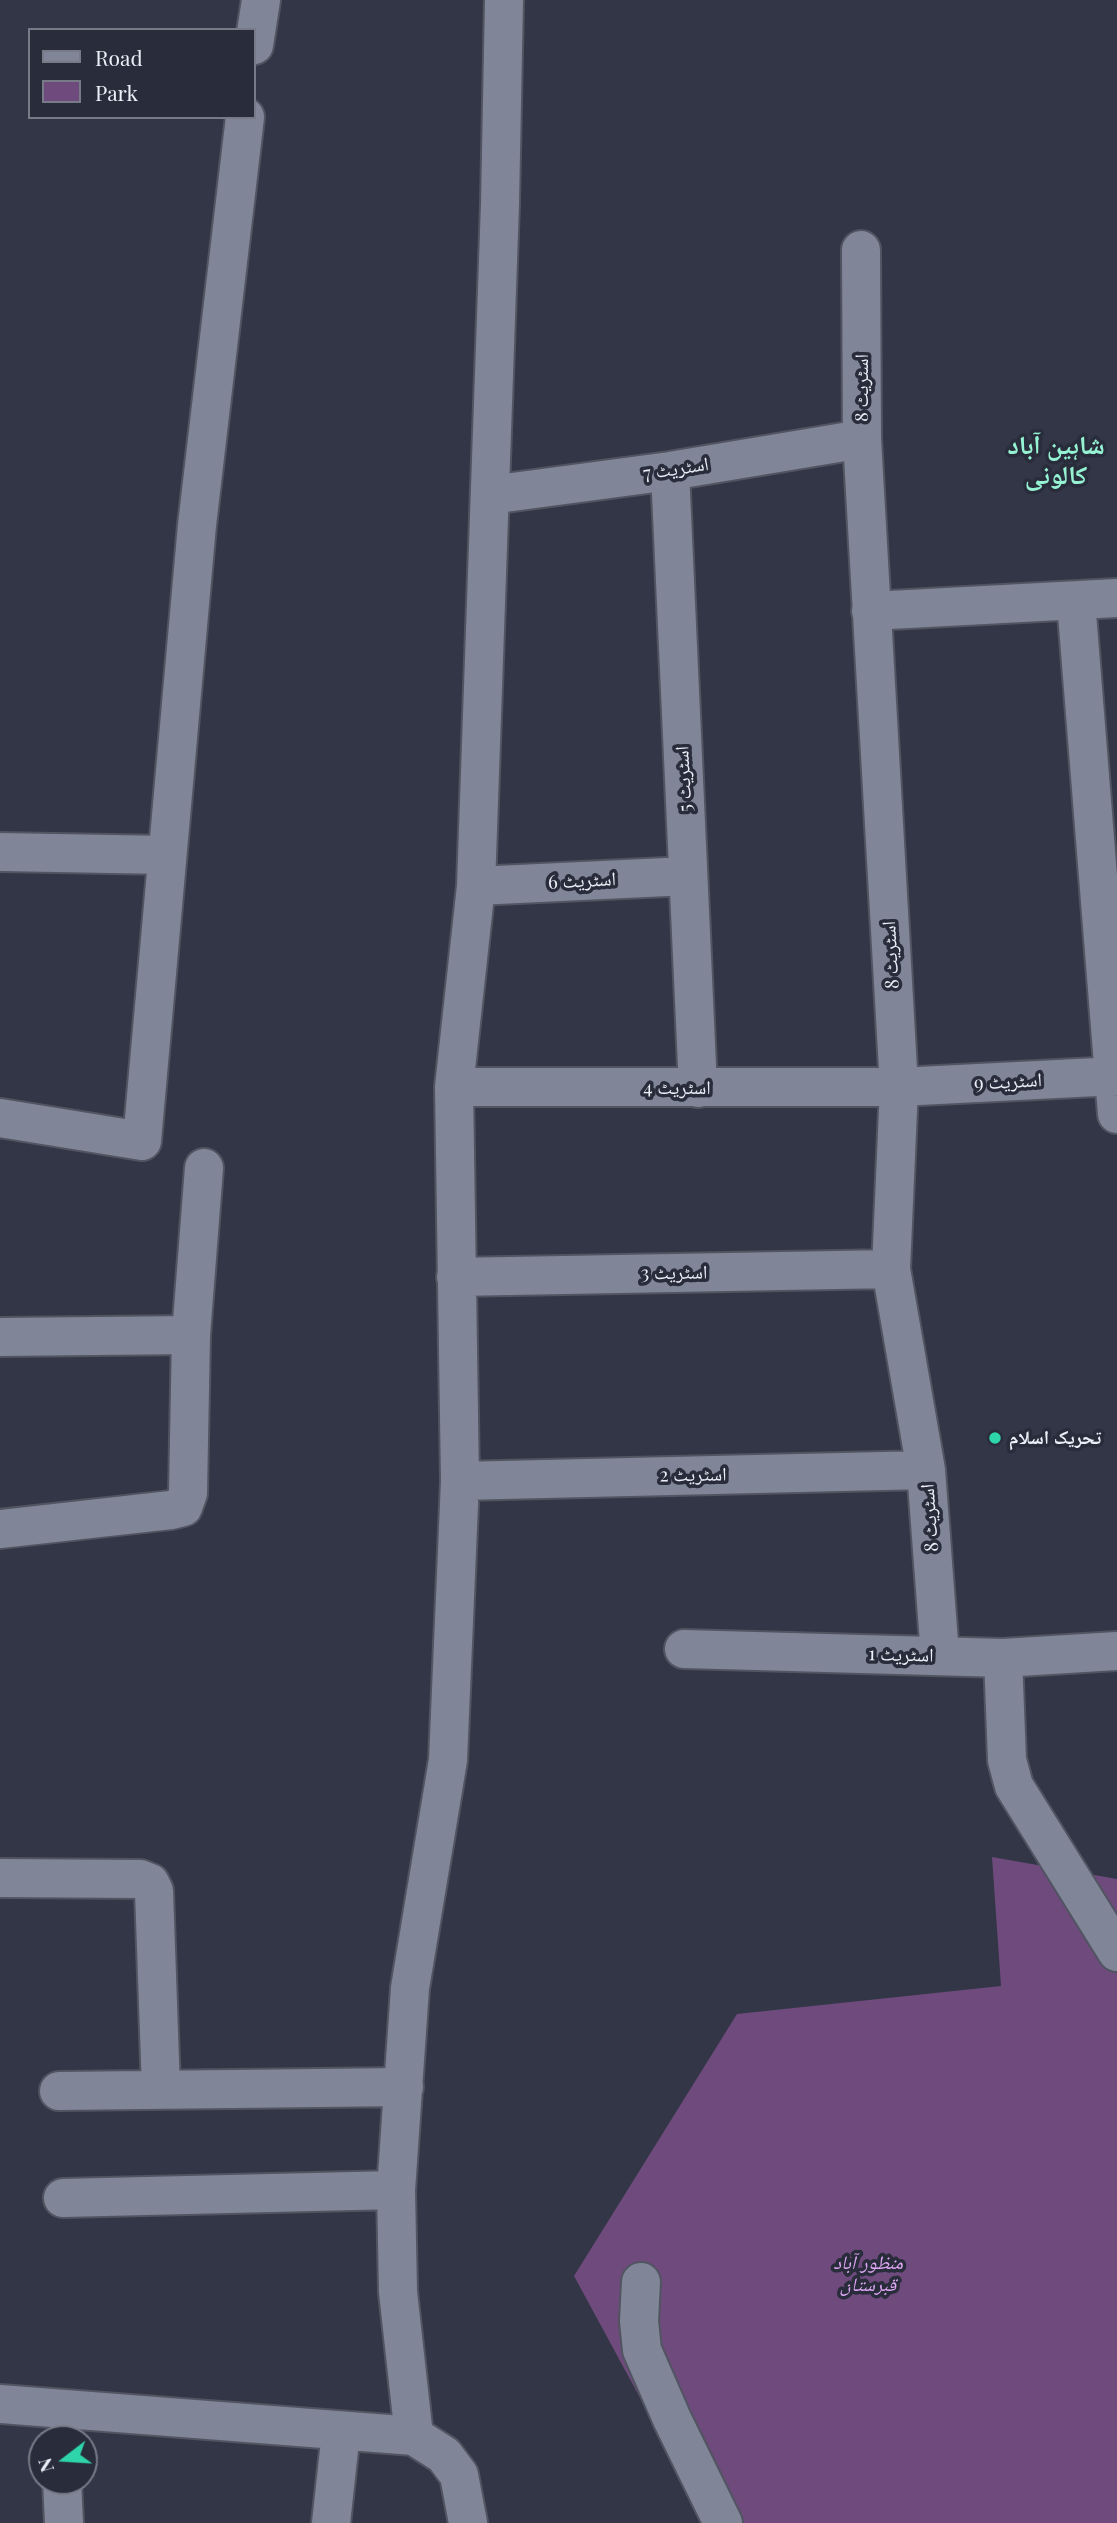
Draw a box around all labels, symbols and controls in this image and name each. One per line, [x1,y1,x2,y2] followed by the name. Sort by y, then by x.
[28,28,256,119] legend
[95,43,143,71] text: Road
[95,78,138,106] text: Park
[851,354,873,422] street label: اسٹریٹ 8
[1007,430,1105,492] district label: شاہین آباد کالونی
[642,453,710,485] street label: اسٹریٹ 7
[671,745,697,813] street label: اسٹریٹ 5
[547,868,617,894] street label: اسٹریٹ 6
[878,920,904,990] street label: اسٹریٹ 8
[973,1069,1043,1095] street label: اسٹریٹ 9
[643,1077,711,1099] street label: اسٹریٹ 4
[640,1261,708,1285] street label: اسٹریٹ 3
[1009,1427,1101,1449] place label: تحریک اسلام
[987,1430,1003,1446] marker: تحریک اسلام
[659,1463,727,1487] street label: اسٹریٹ 2
[916,1483,944,1553] street label: اسٹریٹ 8
[868,1643,934,1667] street label: اسٹریٹ 1
[833,2252,903,2296] park label: منظور آباد قبرستان
[28,2425,98,2495] north arrow
[30,2455,59,2476] text: N

